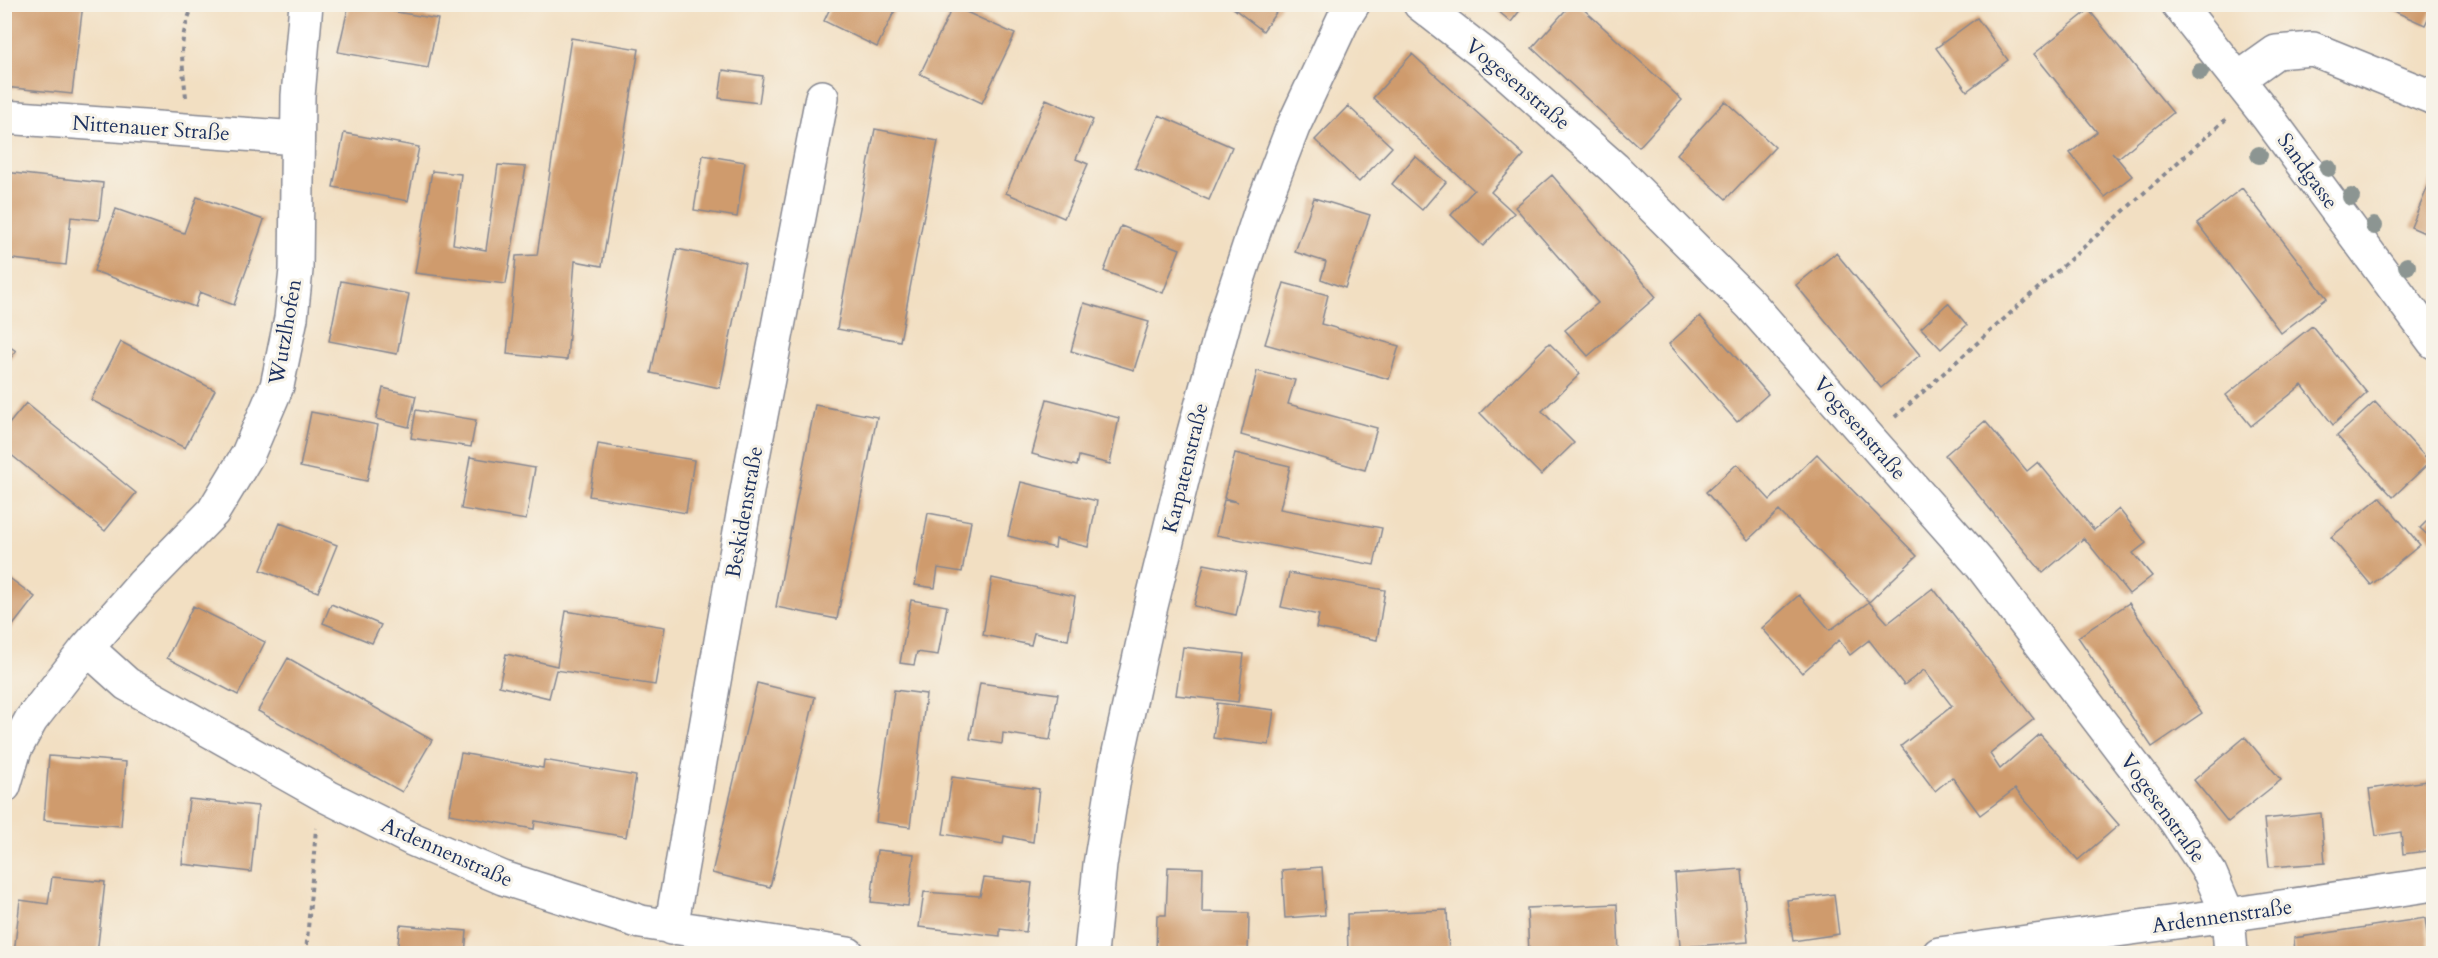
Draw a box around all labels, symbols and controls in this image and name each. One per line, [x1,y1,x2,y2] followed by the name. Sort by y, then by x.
[1459,32,1576,137] street label: Vogesenstraße
[71,109,231,148] street label: Nittenauer Straße
[2270,128,2345,215] street label: Sandgasse
[262,277,309,388] street label: Wutzlhofen
[1806,370,1913,487] street label: Vogesenstraße
[1155,400,1216,536] street label: Karpatenstraße
[719,444,770,580] street label: Beskidenstraße
[2113,748,2212,869] street label: Vogesenstraße
[376,811,517,894] street label: Ardennenstraße
[2150,892,2294,941] street label: Ardennenstraße

